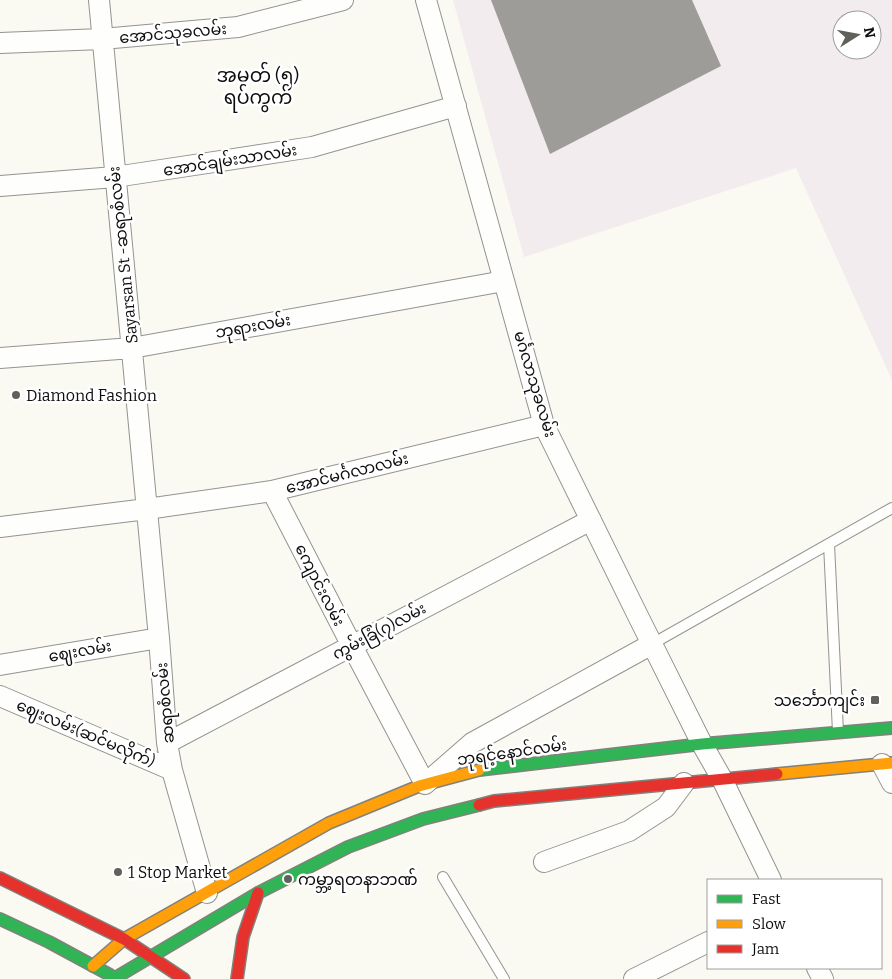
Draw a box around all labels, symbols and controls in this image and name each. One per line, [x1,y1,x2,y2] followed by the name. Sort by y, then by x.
[832,10,882,60] north arrow
[118,17,228,52] street label: အောင်သုခလမ်း
[860,26,879,40] text: N
[217,61,299,113] district label: အမှတ် (၅) ရပ်ကွက်
[161,138,299,184] street label: အောင်ချမ်းသာလမ်း
[102,165,146,345] street label: Sayarsan St -ဆရာစံလမ်း
[213,308,293,347] street label: ဘုရားလမ်း
[505,328,562,441] street label: မင်္ဂလာသုခလမ်း
[26,386,157,405] place label: Diamond Fashion
[10,389,22,401] marker: Diamond Fashion
[283,447,410,497] street label: အောင်မင်္ဂလာလမ်း
[288,540,351,631] street label: ကျောင်းလမ်း
[328,597,431,667] street label: ကွမ်းခြံ(၇)လမ်း
[47,634,114,670] street label: ဈေးလမ်း
[150,661,182,745] street label: ဆရာစံလမ်း
[774,689,865,714] place label: သင်္ဘောကျင်း
[12,693,159,775] street label: ဈေးလမ်း(ဆင်မလိုက်)
[869,694,881,706] marker: သင်္ဘောကျင်း
[456,733,569,774] street label: ဘုရင့်နောင်လမ်း
[128,863,227,882] place label: 1 Stop Market
[112,866,124,878] marker: 1 Stop Market
[298,868,418,893] place label: ကမ္ဘာ့ရတနာဘဏ်
[282,873,294,885] marker: ကမ္ဘာ့ရတနာဘဏ်
[707,879,882,969] legend
[752,890,781,908] text: Fast
[752,915,787,933] text: Slow
[751,940,780,958] text: Jam

